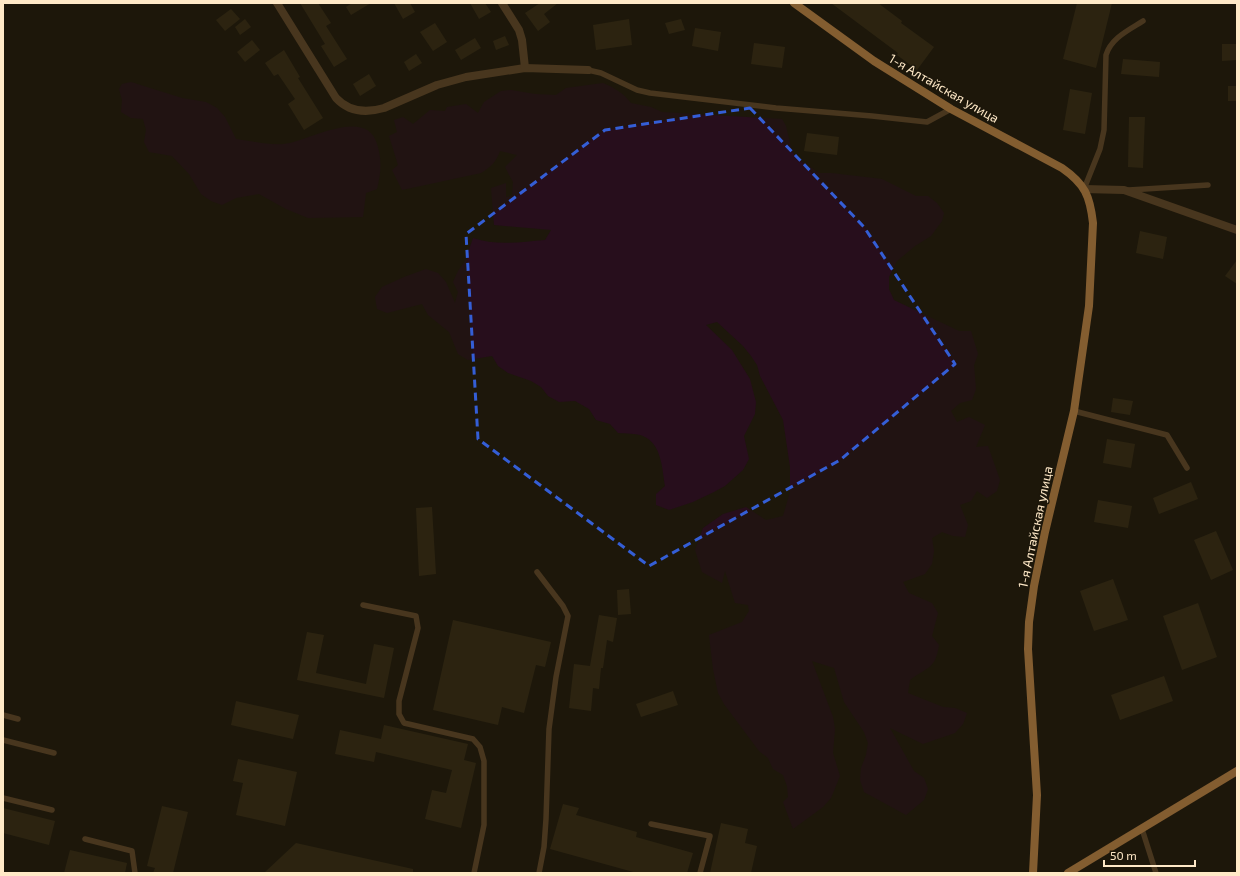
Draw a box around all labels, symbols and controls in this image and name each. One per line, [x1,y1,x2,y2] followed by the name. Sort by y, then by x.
[886,50,1002,126] street label: 1-я Алтайская улица
[1014,465,1056,589] street label: 1-я Алтайская улица
[1104,842,1195,868] scale bar
[1110,848,1137,862] text: 50 m

